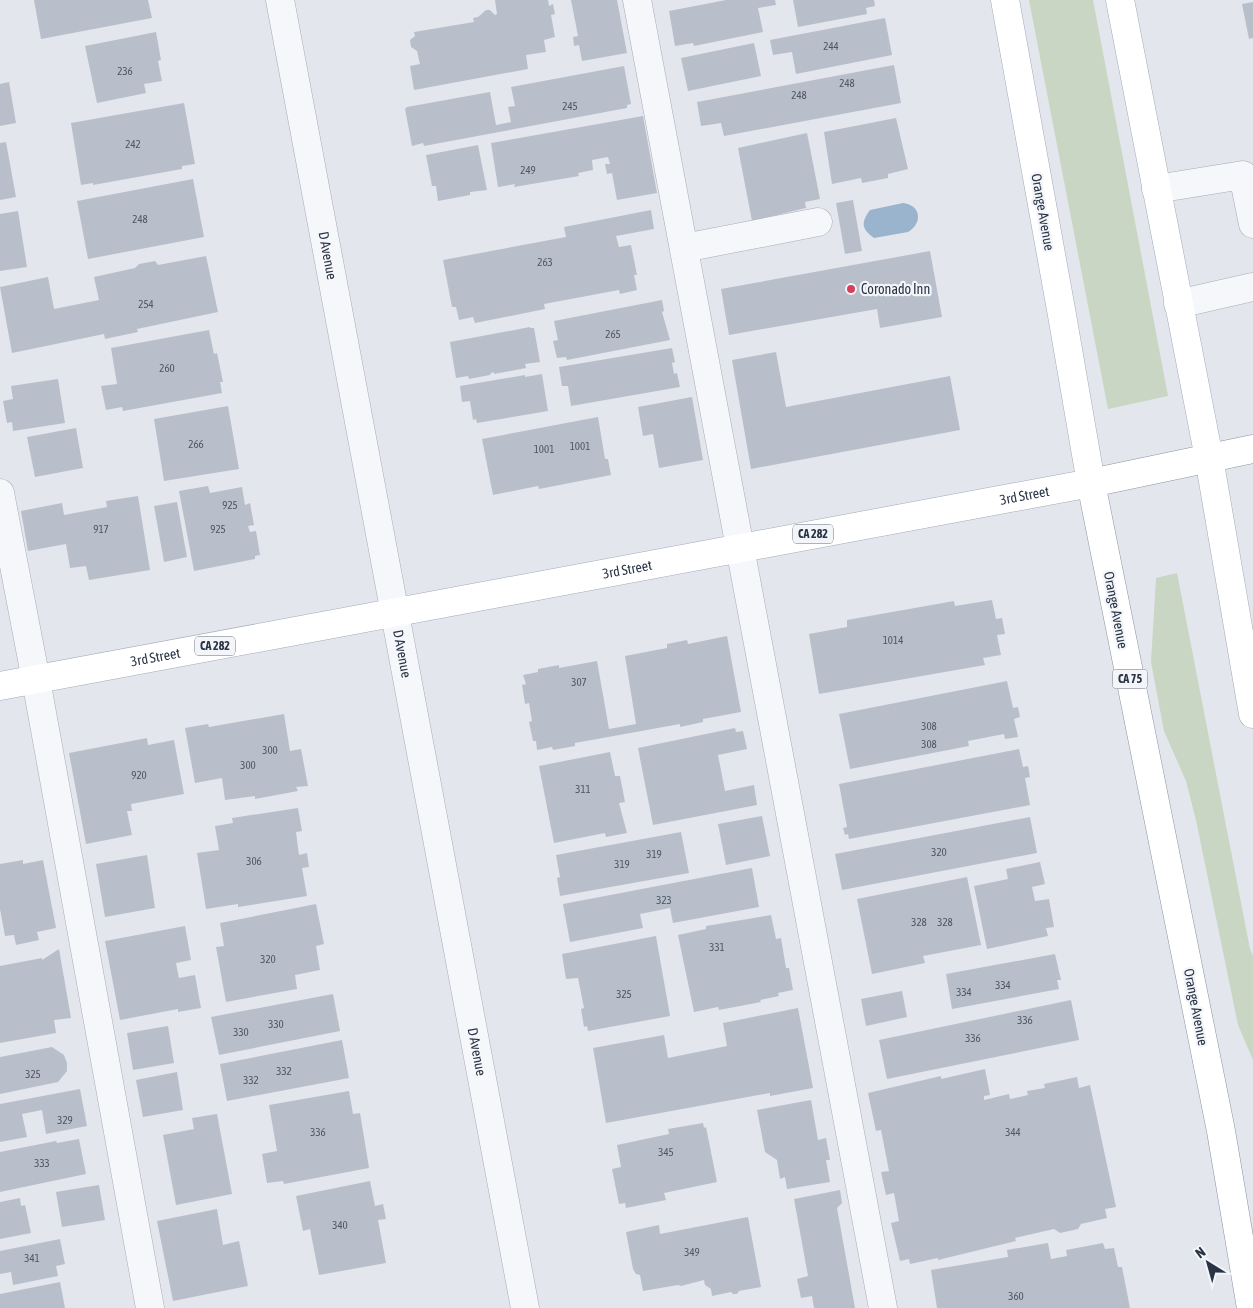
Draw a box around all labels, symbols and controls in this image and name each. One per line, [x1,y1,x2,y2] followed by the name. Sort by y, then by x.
[823,40,839,52] house number: 244
[117,65,133,77] house number: 236
[839,77,855,89] house number: 248
[791,89,807,101] house number: 248
[562,100,578,112] house number: 245
[125,138,141,150] house number: 242
[520,164,536,176] house number: 249
[1028,172,1058,252] street label: Orange Avenue
[132,213,148,225] house number: 248
[316,230,340,281] street label: D Avenue
[537,256,553,268] house number: 263
[861,281,930,297] place label: Coronado Inn
[845,283,857,295] marker: Coronado Inn
[138,298,154,310] house number: 254
[605,328,621,340] house number: 265
[159,362,175,374] house number: 260
[188,438,204,450] house number: 266
[570,440,590,452] house number: 1001
[534,443,554,455] house number: 1001
[998,483,1050,508] street label: 3rd Street
[222,499,238,511] house number: 925
[93,523,109,535] house number: 917
[210,523,226,535] house number: 925
[793,524,833,544] road number: CA 282
[601,557,653,582] street label: 3rd Street
[1101,570,1131,650] street label: Orange Avenue
[390,628,415,679] street label: D Avenue
[883,634,903,646] house number: 1014
[195,636,235,656] road number: CA 282
[129,645,181,670] street label: 3rd Street
[1112,670,1148,689] road number: CA 75
[571,676,587,688] house number: 307
[921,720,937,732] house number: 308
[921,738,937,750] house number: 308
[262,744,278,756] house number: 300
[240,759,256,771] house number: 300
[131,769,147,781] house number: 920
[575,783,591,795] house number: 311
[931,846,947,858] house number: 320
[646,848,662,860] house number: 319
[246,855,262,867] house number: 306
[614,858,630,870] house number: 319
[656,894,672,906] house number: 323
[911,916,927,928] house number: 328
[937,916,953,928] house number: 328
[709,941,725,953] house number: 331
[260,953,276,965] house number: 320
[1181,967,1211,1047] street label: Orange Avenue
[995,979,1011,991] house number: 334
[956,986,972,998] house number: 334
[616,988,632,1000] house number: 325
[1017,1014,1033,1026] house number: 336
[268,1018,284,1030] house number: 330
[233,1026,249,1038] house number: 330
[465,1026,489,1077] street label: D Avenue
[965,1032,981,1044] house number: 336
[276,1065,292,1077] house number: 332
[25,1068,41,1080] house number: 325
[243,1074,259,1086] house number: 332
[57,1114,73,1126] house number: 329
[310,1126,326,1138] house number: 336
[1005,1126,1021,1138] house number: 344
[658,1146,674,1158] house number: 345
[34,1157,50,1169] house number: 333
[332,1219,348,1231] house number: 340
[1183,1238,1233,1288] north arrow
[1192,1244,1208,1261] text: N
[684,1246,700,1258] house number: 349
[24,1252,40,1264] house number: 341
[1008,1290,1024,1302] house number: 360

